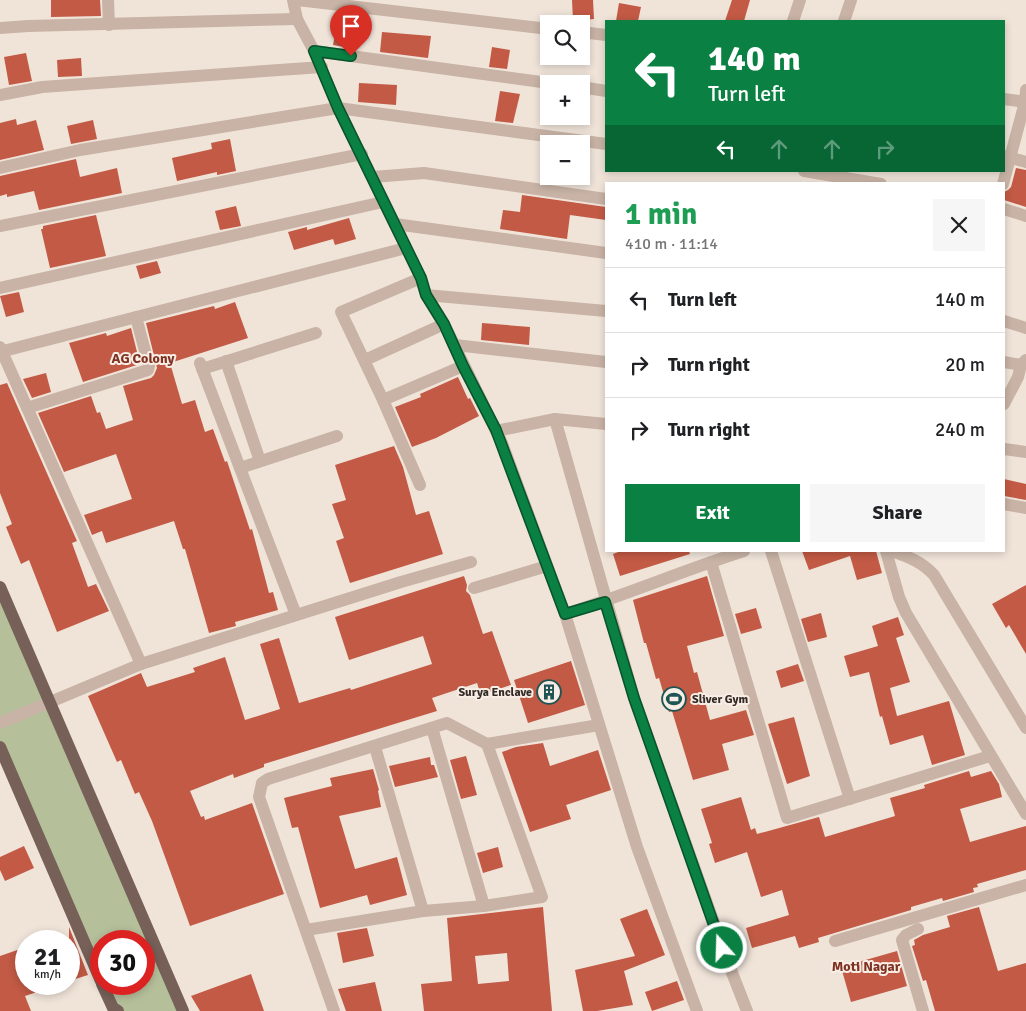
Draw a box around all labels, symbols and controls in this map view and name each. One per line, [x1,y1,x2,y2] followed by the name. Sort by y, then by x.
[330,5,372,56] pin
[337,12,365,40] icon: arrive
[540,15,590,185] map controls
[540,15,590,65] button: search
[708,37,801,80] text: 140 m
[625,40,690,105] icon: left
[540,75,590,125] button: +
[708,80,786,107] text: Turn left
[540,135,590,185] button: −
[712,135,740,163] icon: left
[765,135,793,163] icon: ahead
[818,135,846,163] icon: ahead
[871,135,899,163] icon: right
[625,196,697,233] text: 1 min
[933,199,985,251] button: close
[625,234,718,254] text: 410 m · 11:14
[625,286,653,314] icon: left
[668,288,737,312] text: Turn left
[935,288,985,312] text: 140 m
[112,350,174,367] district label: AG Colony
[625,351,653,379] icon: right
[668,353,750,377] text: Turn right
[945,353,985,377] text: 20 m
[625,416,653,444] icon: right
[668,418,750,442] text: Turn right
[935,418,985,442] text: 240 m
[625,484,800,542] button: Exit
[810,484,985,542] button: Share
[536,679,562,705] building icon: Surya Enclave
[458,685,532,700] place label: Surya Enclave
[661,686,687,712] sports icon: Sliver Gym
[692,692,749,707] place label: Sliver Gym
[695,921,747,973] position arrow
[90,930,155,995] speed limit sign: 30
[34,941,61,972] text: 21
[832,958,901,975] district label: Moti Nagar
[34,967,61,982] text: km/h

